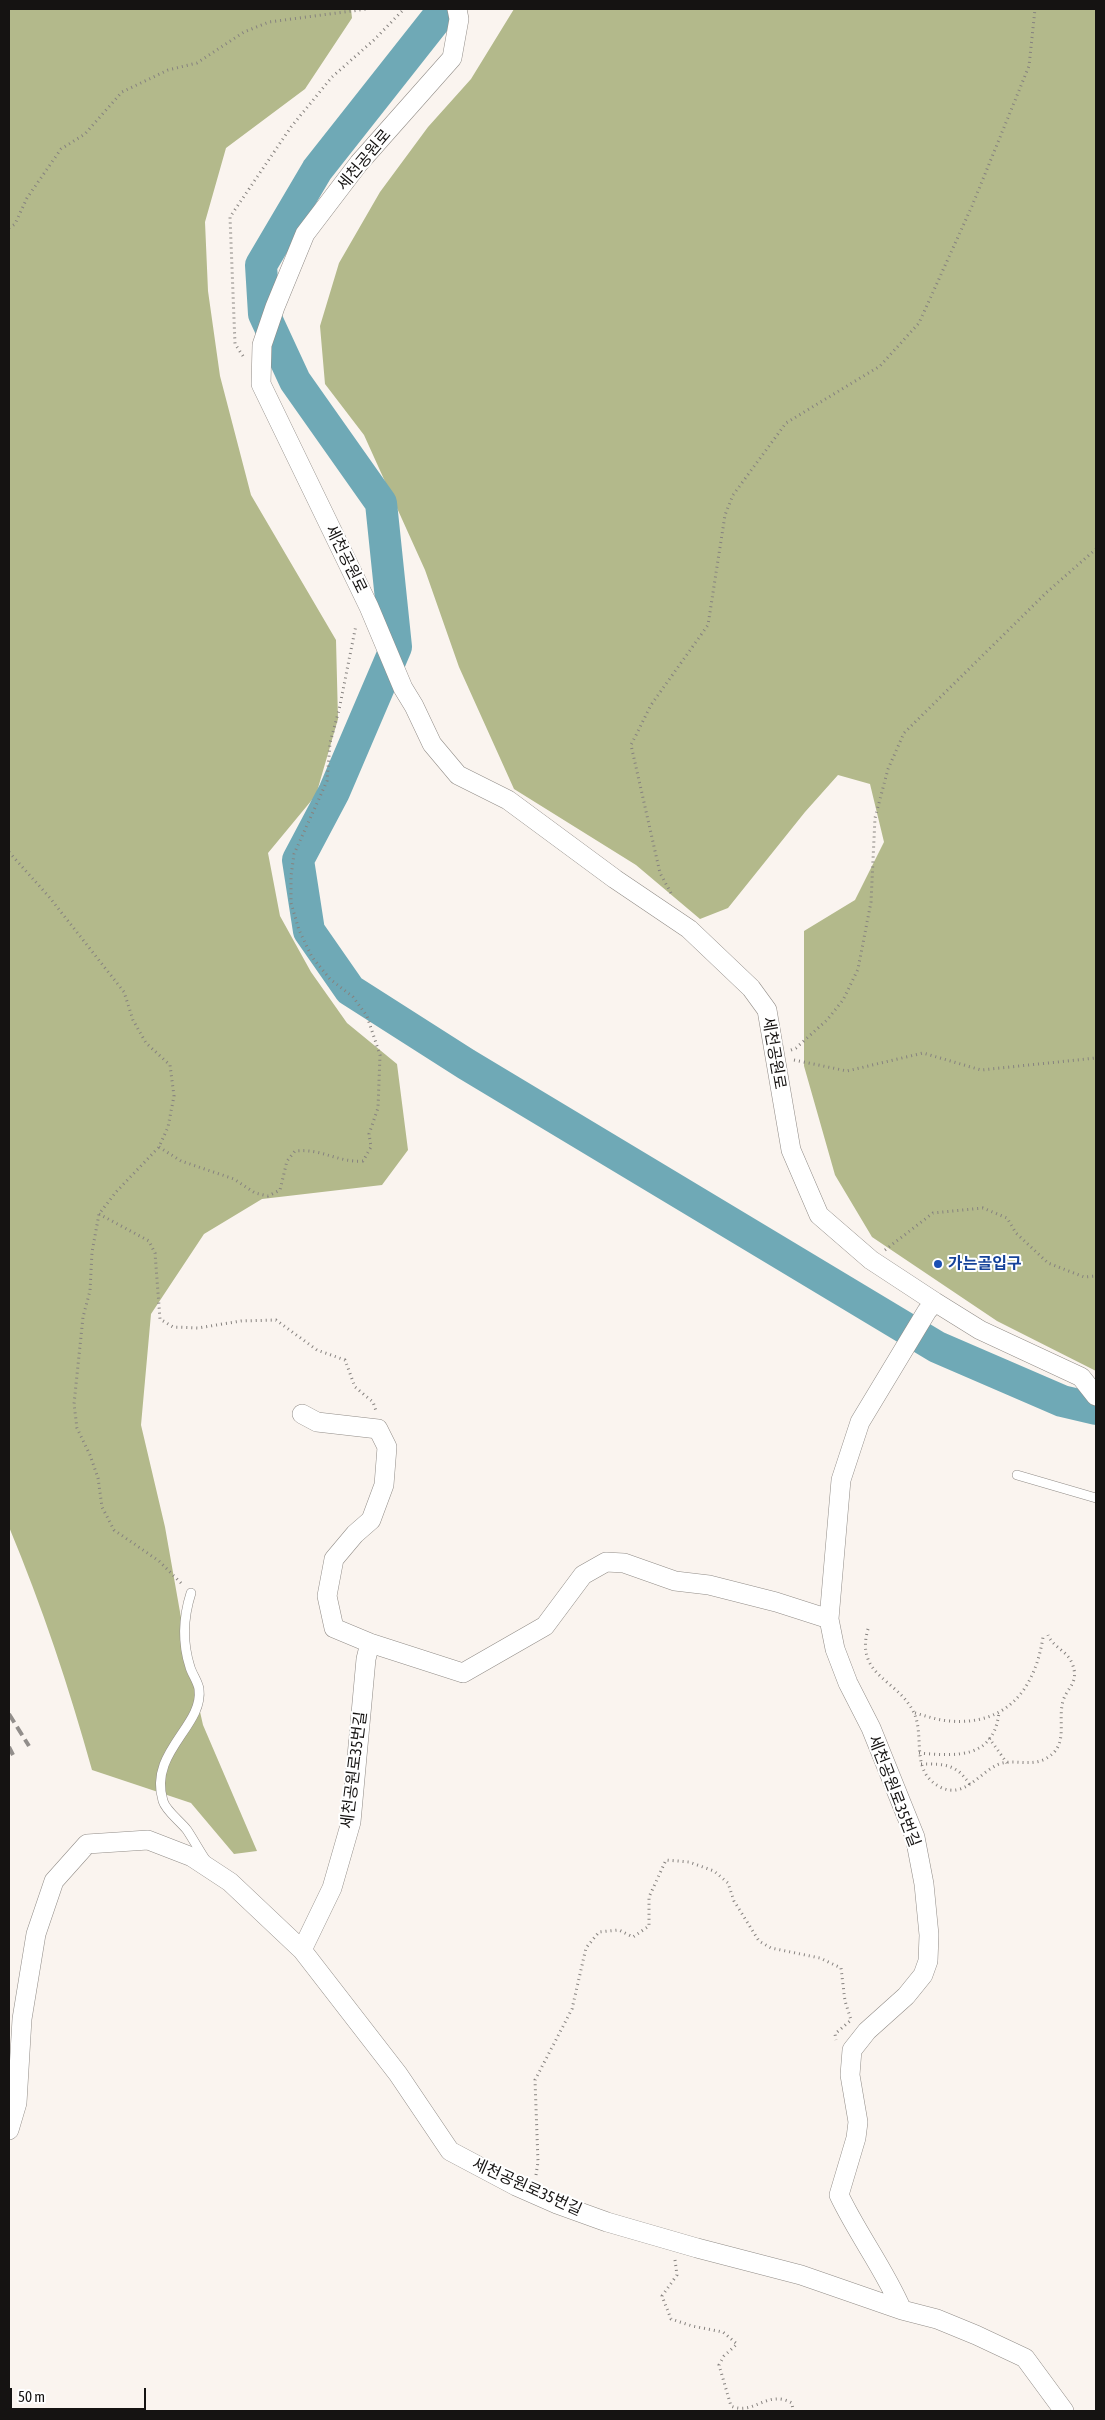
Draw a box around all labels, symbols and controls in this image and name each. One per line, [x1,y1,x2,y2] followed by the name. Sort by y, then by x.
[333,126,395,194] street label: 세천공원로
[321,522,371,596] street label: 세천공원로
[758,1015,790,1091] street label: 세천공원로
[948,1254,1022,1274] place label: 가는골입구
[932,1258,944,1270] marker: 가는골입구
[337,1710,371,1830] street label: 세천공원로35번길
[864,1732,924,1850] street label: 세천공원로35번길
[469,2154,585,2220] street label: 세천공원로35번길
[12,2378,149,2410] scale bar
[18,2388,45,2405] text: 50 m

